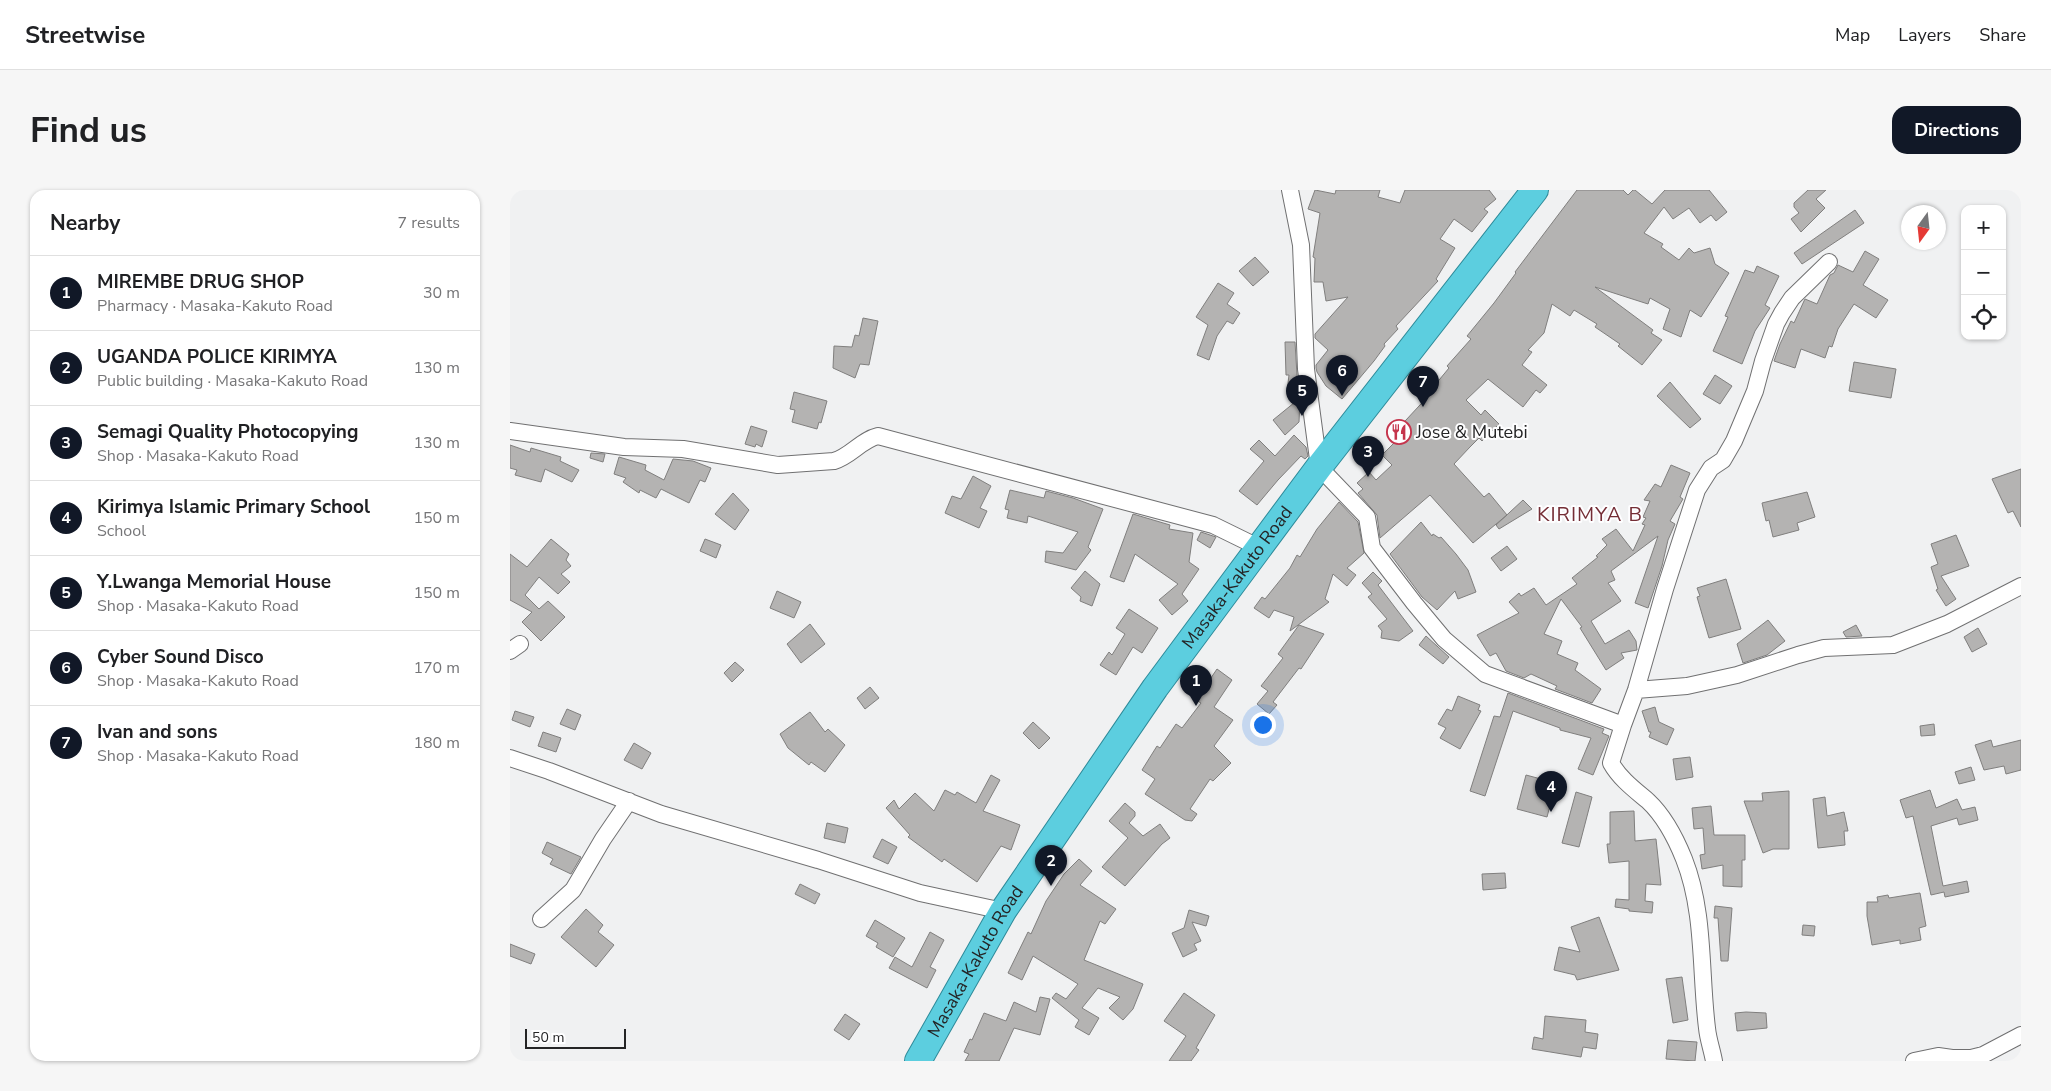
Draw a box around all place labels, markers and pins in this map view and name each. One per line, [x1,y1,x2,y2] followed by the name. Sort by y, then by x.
[1326,355,1358,396] pin: 6
[1407,366,1439,407] pin: 7
[1286,375,1318,416] pin: 5
[1386,419,1412,445] restaurant icon: Jose & Mutebi
[1415,420,1528,444] place label: Jose & Mutebi
[1352,436,1384,477] pin: 3
[1180,665,1212,706] pin: 1
[1535,771,1567,812] pin: 4
[1035,845,1067,886] pin: 2

